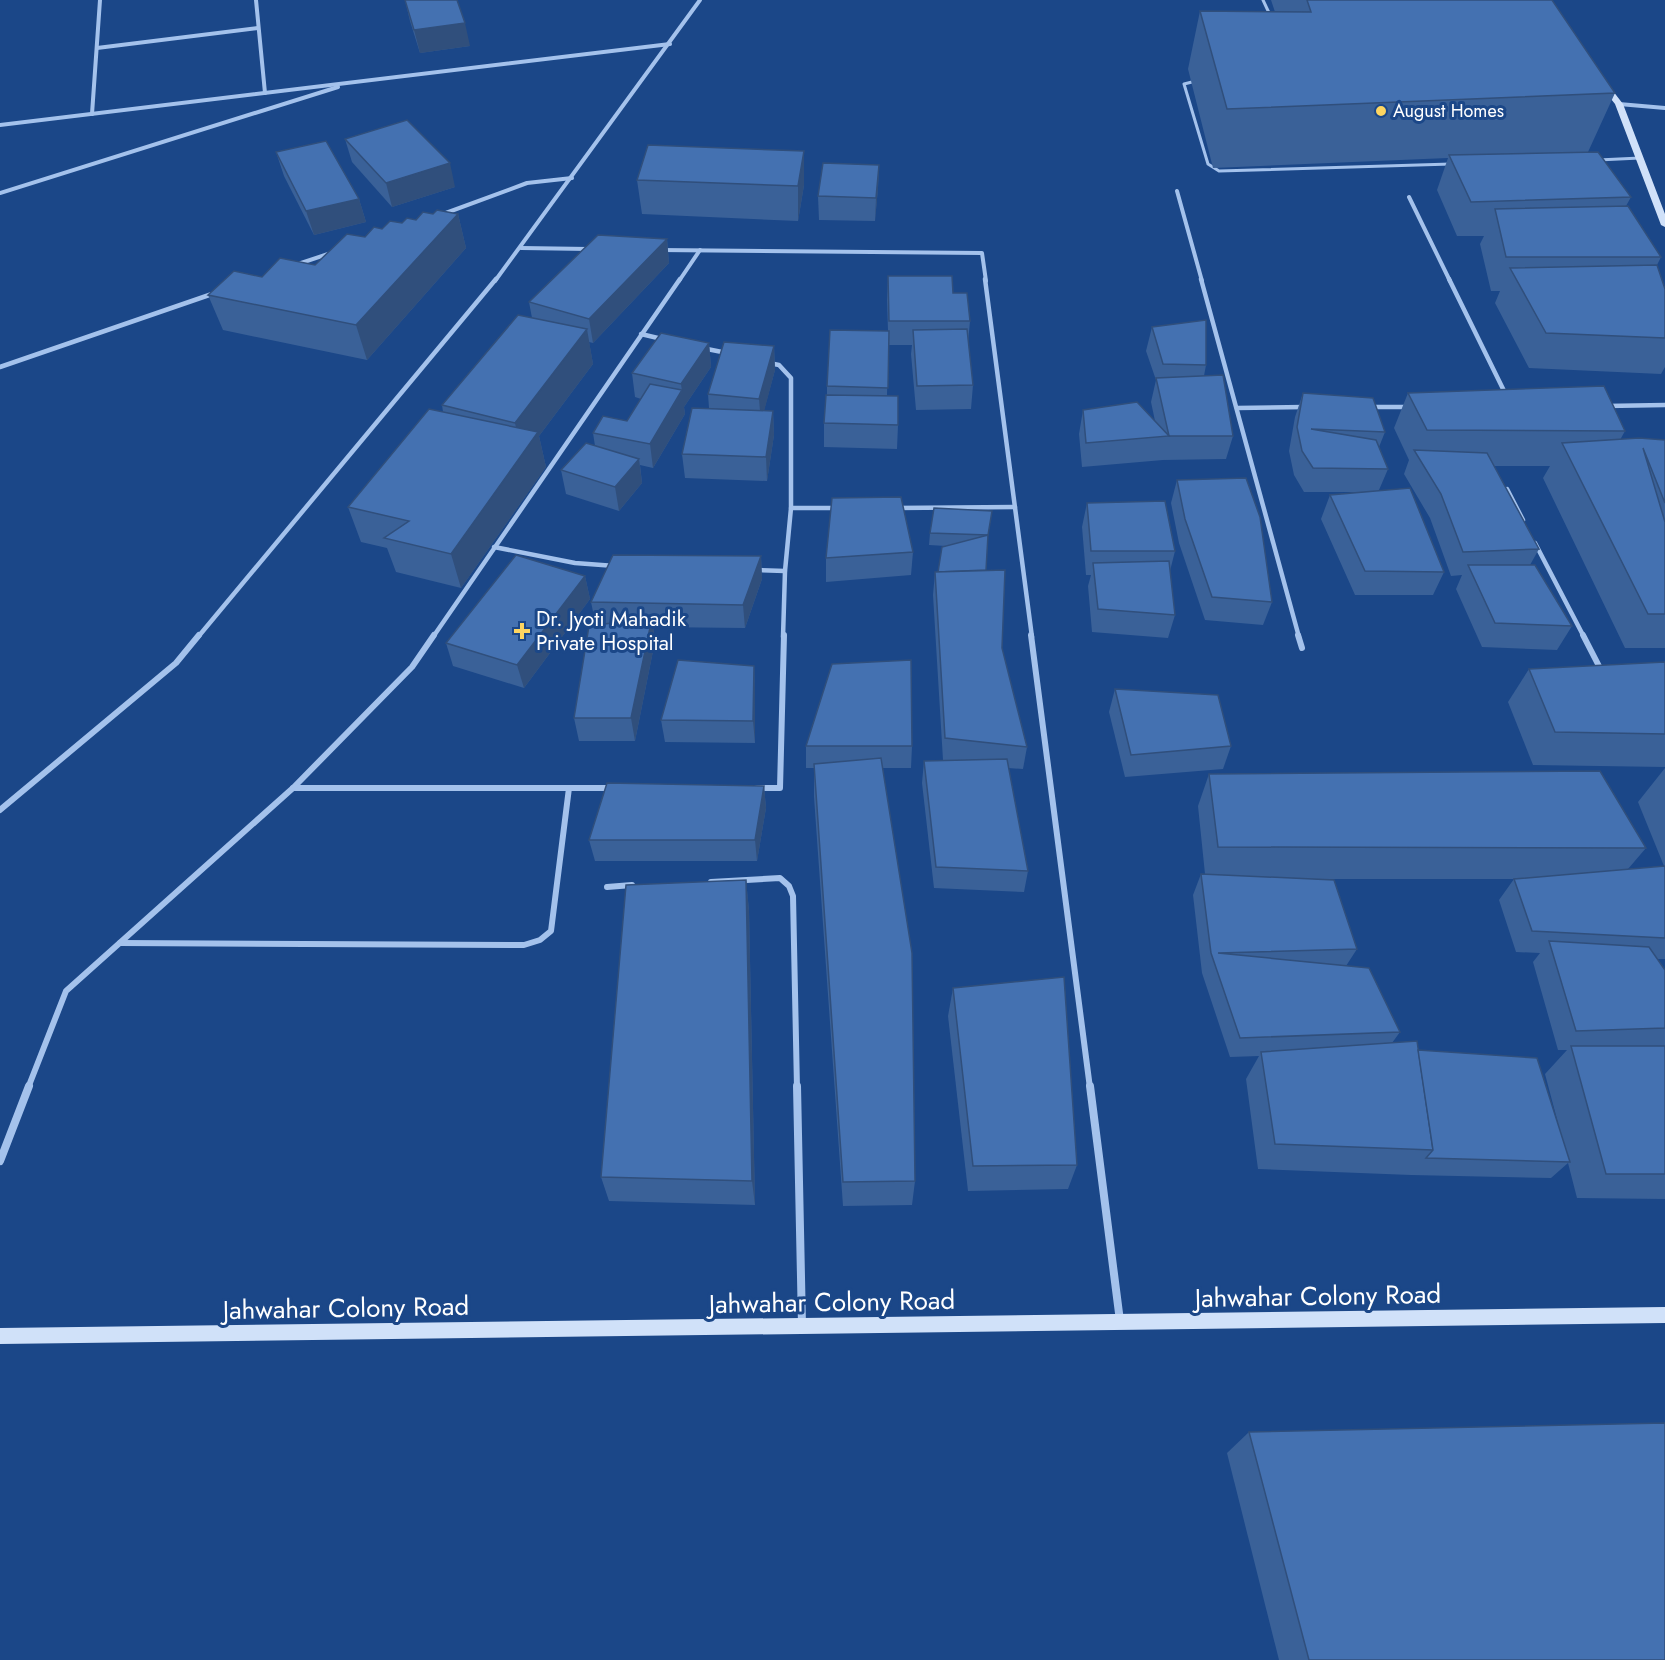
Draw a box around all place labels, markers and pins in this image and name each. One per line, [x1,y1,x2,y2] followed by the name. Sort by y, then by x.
[1393,98,1504,124] place label: August Homes
[1374,104,1388,118] marker: August Homes
[536,604,687,658] place label: Dr. Jyoti Mahadik Private Hospital
[513,622,531,640] marker: Dr. Jyoti Mahadik Private Hospital

